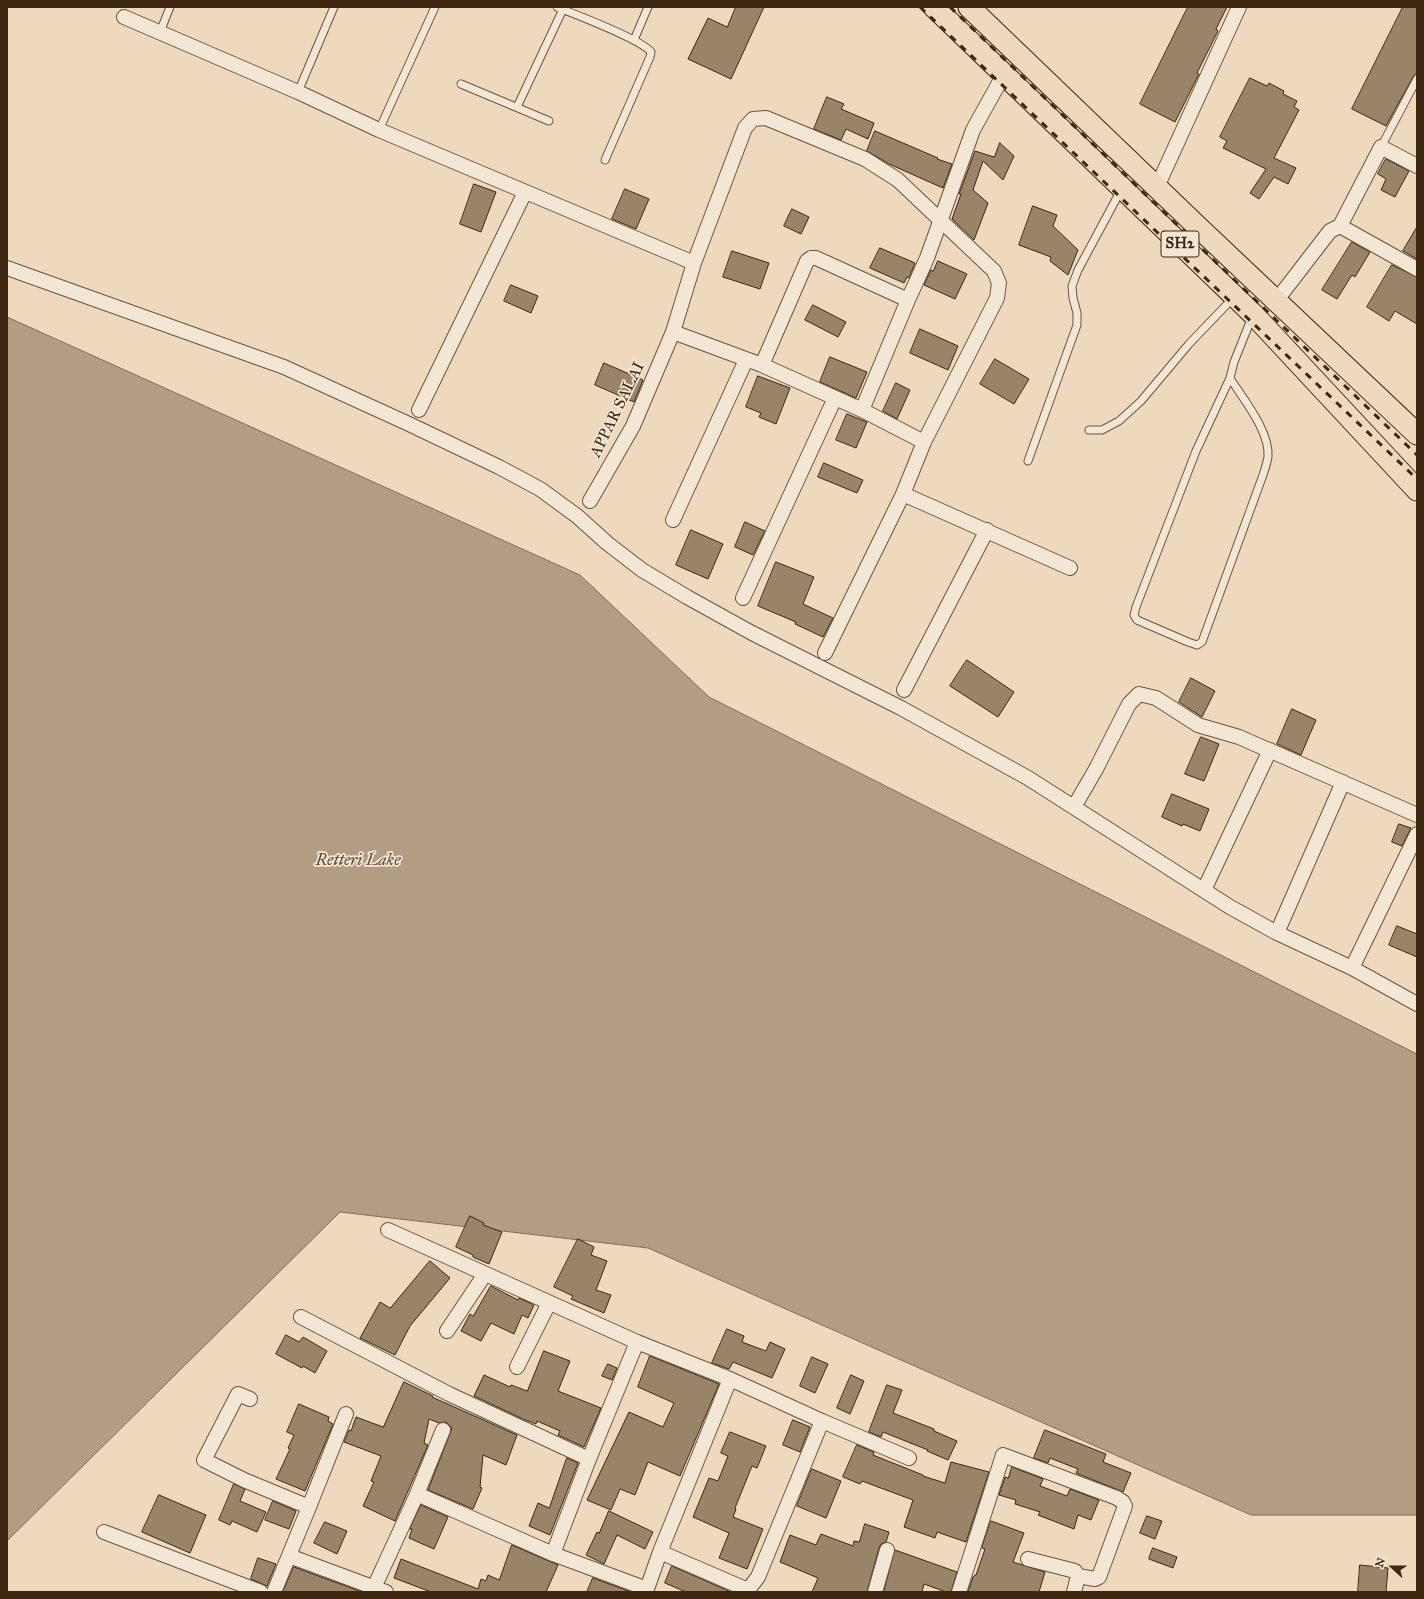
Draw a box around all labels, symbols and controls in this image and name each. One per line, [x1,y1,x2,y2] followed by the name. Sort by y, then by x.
[1161,231,1199,257] road number: SH2
[587,359,649,461] street label: APPAR SALAI
[316,851,400,871] water label: Retteri Lake
[1372,1547,1412,1587] north arrow
[1373,1556,1388,1569] text: N

